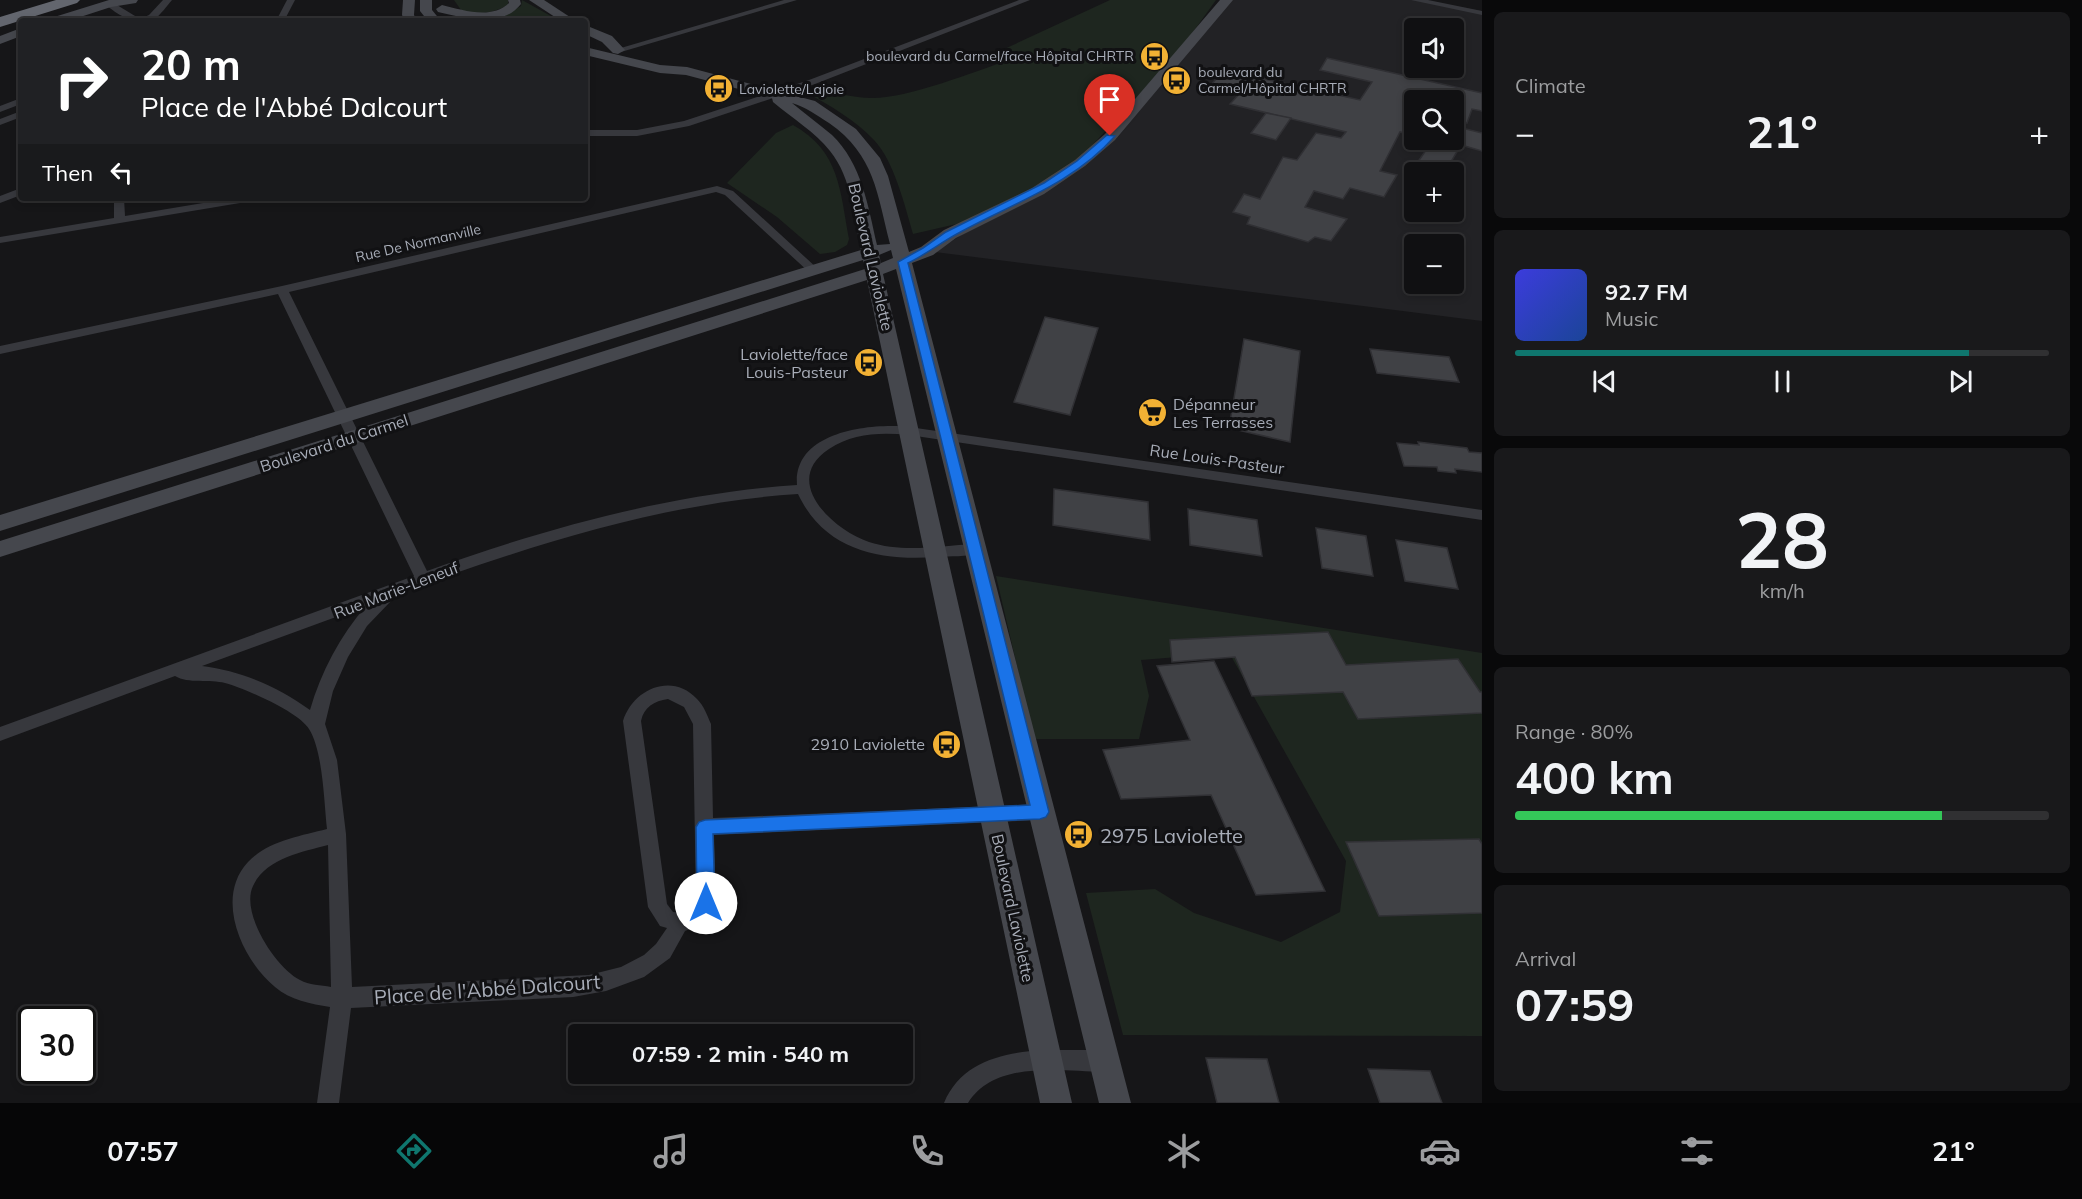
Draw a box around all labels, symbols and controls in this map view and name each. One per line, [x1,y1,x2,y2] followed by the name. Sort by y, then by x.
[1404,18,1464,294] map controls
[1404,18,1464,78] button: sound
[141,38,241,91] text: 20 m
[1139,40,1171,72] bus stop icon: boulevard du Carmel/face Hôpital CHRTR
[42,42,120,120] icon: right
[866,47,1134,65] place label: boulevard du Carmel/face Hôpital CHRTR
[1198,63,1347,97] place label: boulevard du Carmel/Hôpital CHRTR
[1161,64,1193,96] bus stop icon: boulevard du Carmel/Hôpital CHRTR
[702,73,734,105] bus stop icon: Laviolette/Lajoie
[1515,73,1586,98] text: Climate
[1084,74,1135,136] pin
[739,80,844,98] place label: Laviolette/Lajoie
[1093,83,1126,116] icon: arrive
[141,90,447,124] text: Place de l'Abbé Dalcourt
[1404,90,1464,150] button: search
[1746,103,1818,159] text: 21°
[1515,112,1535,153] text: −
[2029,112,2049,153] text: +
[105,156,138,189] icon: left
[42,159,93,187] text: Then
[1404,162,1464,222] button: +
[844,181,898,333] street label: Boulevard Laviolette
[354,220,482,266] street label: Rue De Normanville
[1404,234,1464,294] button: −
[1605,278,1688,306] text: 92.7 FM
[1605,306,1658,331] text: Music
[740,344,848,382] place label: Laviolette/face Louis-Pasteur
[853,347,885,379] bus stop icon: Laviolette/face Louis-Pasteur
[1588,365,1621,398] icon: previous
[1766,365,1799,398] icon: pause
[1944,365,1977,398] icon: next
[1173,394,1273,432] place label: Dépanneur Les Terrasses
[1136,397,1168,429] supermarket icon: Dépanneur Les Terrasses
[257,410,411,476] street label: Boulevard du Carmel
[1148,440,1286,478] street label: Rue Louis-Pasteur
[1735,490,1829,588] text: 28
[331,557,462,623] street label: Rue Marie-Leneuf
[1759,578,1805,603] text: km/h
[1515,719,1633,744] text: Range · 80%
[930,728,962,760] bus stop icon: 2910 Laviolette
[811,734,925,754] place label: 2910 Laviolette
[1515,749,1674,805] text: 400 km
[1063,819,1095,851] bus stop icon: 2975 Laviolette
[1100,823,1243,848] place label: 2975 Laviolette
[988,832,1038,984] street label: Boulevard Laviolette
[674,871,738,935] position arrow
[1515,946,1576,971] text: Arrival
[373,969,601,1009] street label: Place de l'Abbé Dalcourt
[1515,976,1634,1032] text: 07:59
[18,1006,96,1084] speed limit sign: 30
[632,1040,849,1068] text: 07:59 · 2 min · 540 m
[393,1130,435,1172] icon: directions
[650,1130,692,1172] icon: music
[906,1130,948,1172] icon: phone
[1163,1130,1205,1172] icon: climate
[1419,1130,1461,1172] icon: car
[1676,1130,1718,1172] icon: filters
[107,1134,179,1168] text: 07:57
[1932,1134,1975,1168] text: 21°

